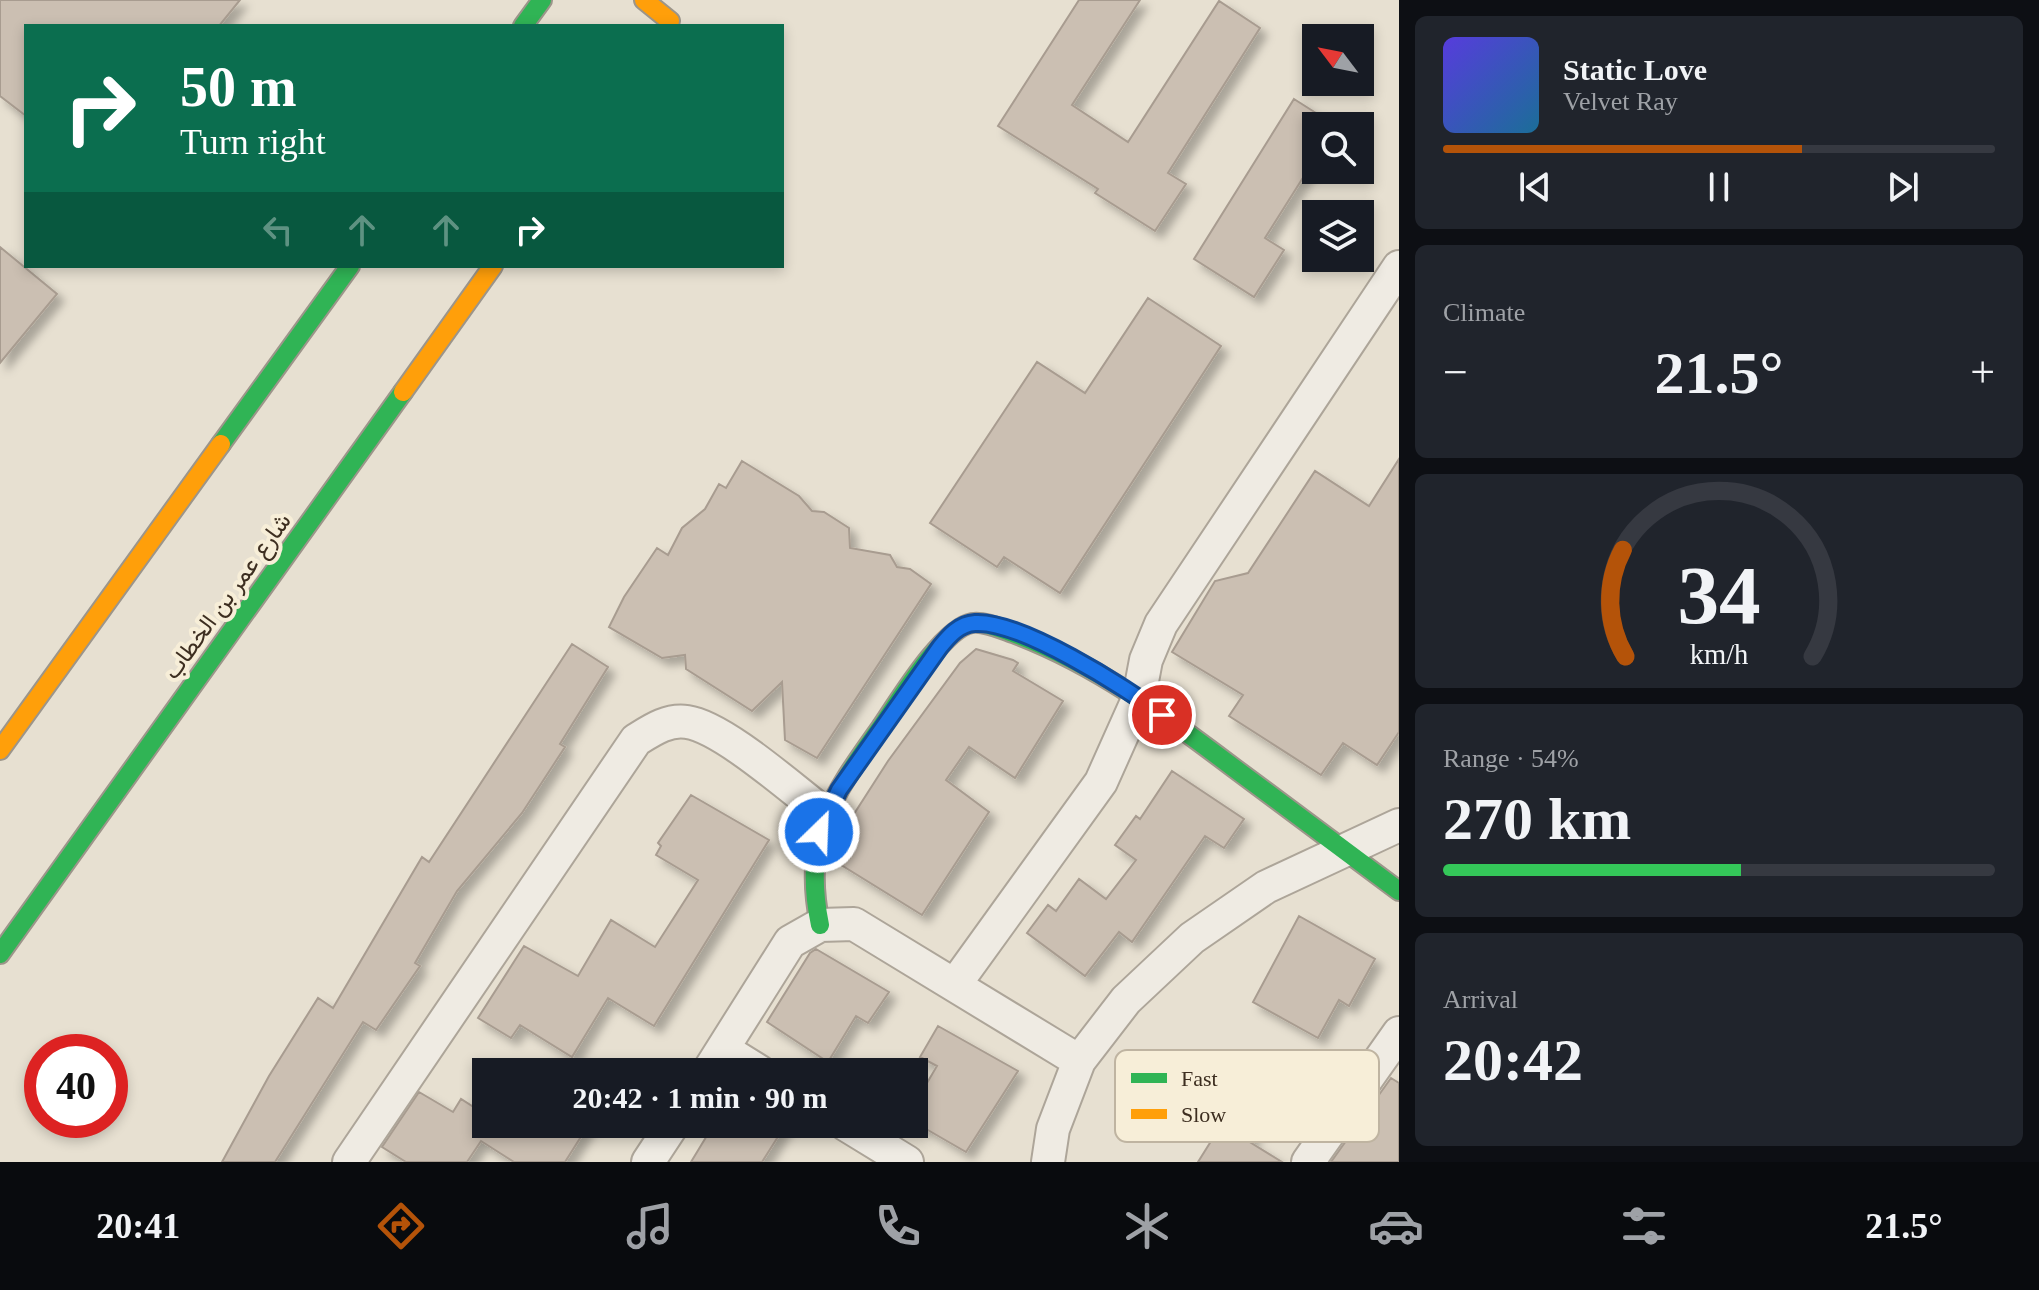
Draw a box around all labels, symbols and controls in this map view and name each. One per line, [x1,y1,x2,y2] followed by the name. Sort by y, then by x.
[1302,24,1374,96] north arrow
[1302,24,1374,272] map controls
[1563,53,1707,86] text: Static Love
[48,56,152,160] icon: right
[180,56,297,118] text: 50 m
[1563,87,1678,116] text: Velvet Ray
[1302,112,1374,184] button: search
[180,122,326,162] text: Turn right
[1513,165,1557,209] icon: previous
[1697,165,1741,209] icon: pause
[1881,165,1925,209] icon: next
[1302,200,1374,272] button: layers
[256,208,300,252] icon: left
[340,208,384,252] icon: ahead
[424,208,468,252] icon: ahead
[508,208,552,252] icon: right
[1443,298,1525,327] text: Climate
[1655,340,1784,406] text: 21.5°
[1443,348,1468,397] text: −
[1970,348,1995,397] text: +
[158,508,298,686] street label: شارع عمر بن الخطاب
[1677,549,1761,641] text: 34
[1690,639,1748,670] text: km/h
[1128,681,1196,749] pin
[1140,693,1184,737] icon: arrive
[1443,744,1579,773] text: Range · 54%
[1443,786,1631,852] text: 270 km
[777,790,861,874] position arrow
[1443,985,1518,1014] text: Arrival
[1443,1027,1583,1093] text: 20:42
[24,1034,128,1138] speed limit sign: 40
[1115,1050,1379,1142] legend
[1181,1066,1218,1091] text: Fast
[573,1081,828,1114] text: 20:42 · 1 min · 90 m
[1181,1102,1226,1127] text: Slow
[373,1198,429,1254] icon: directions
[622,1198,678,1254] icon: music
[870,1198,926,1254] icon: phone
[1119,1198,1175,1254] icon: climate
[1368,1198,1424,1254] icon: car
[1616,1198,1672,1254] icon: filters
[96,1206,180,1246] text: 20:41
[1865,1206,1943,1246] text: 21.5°

